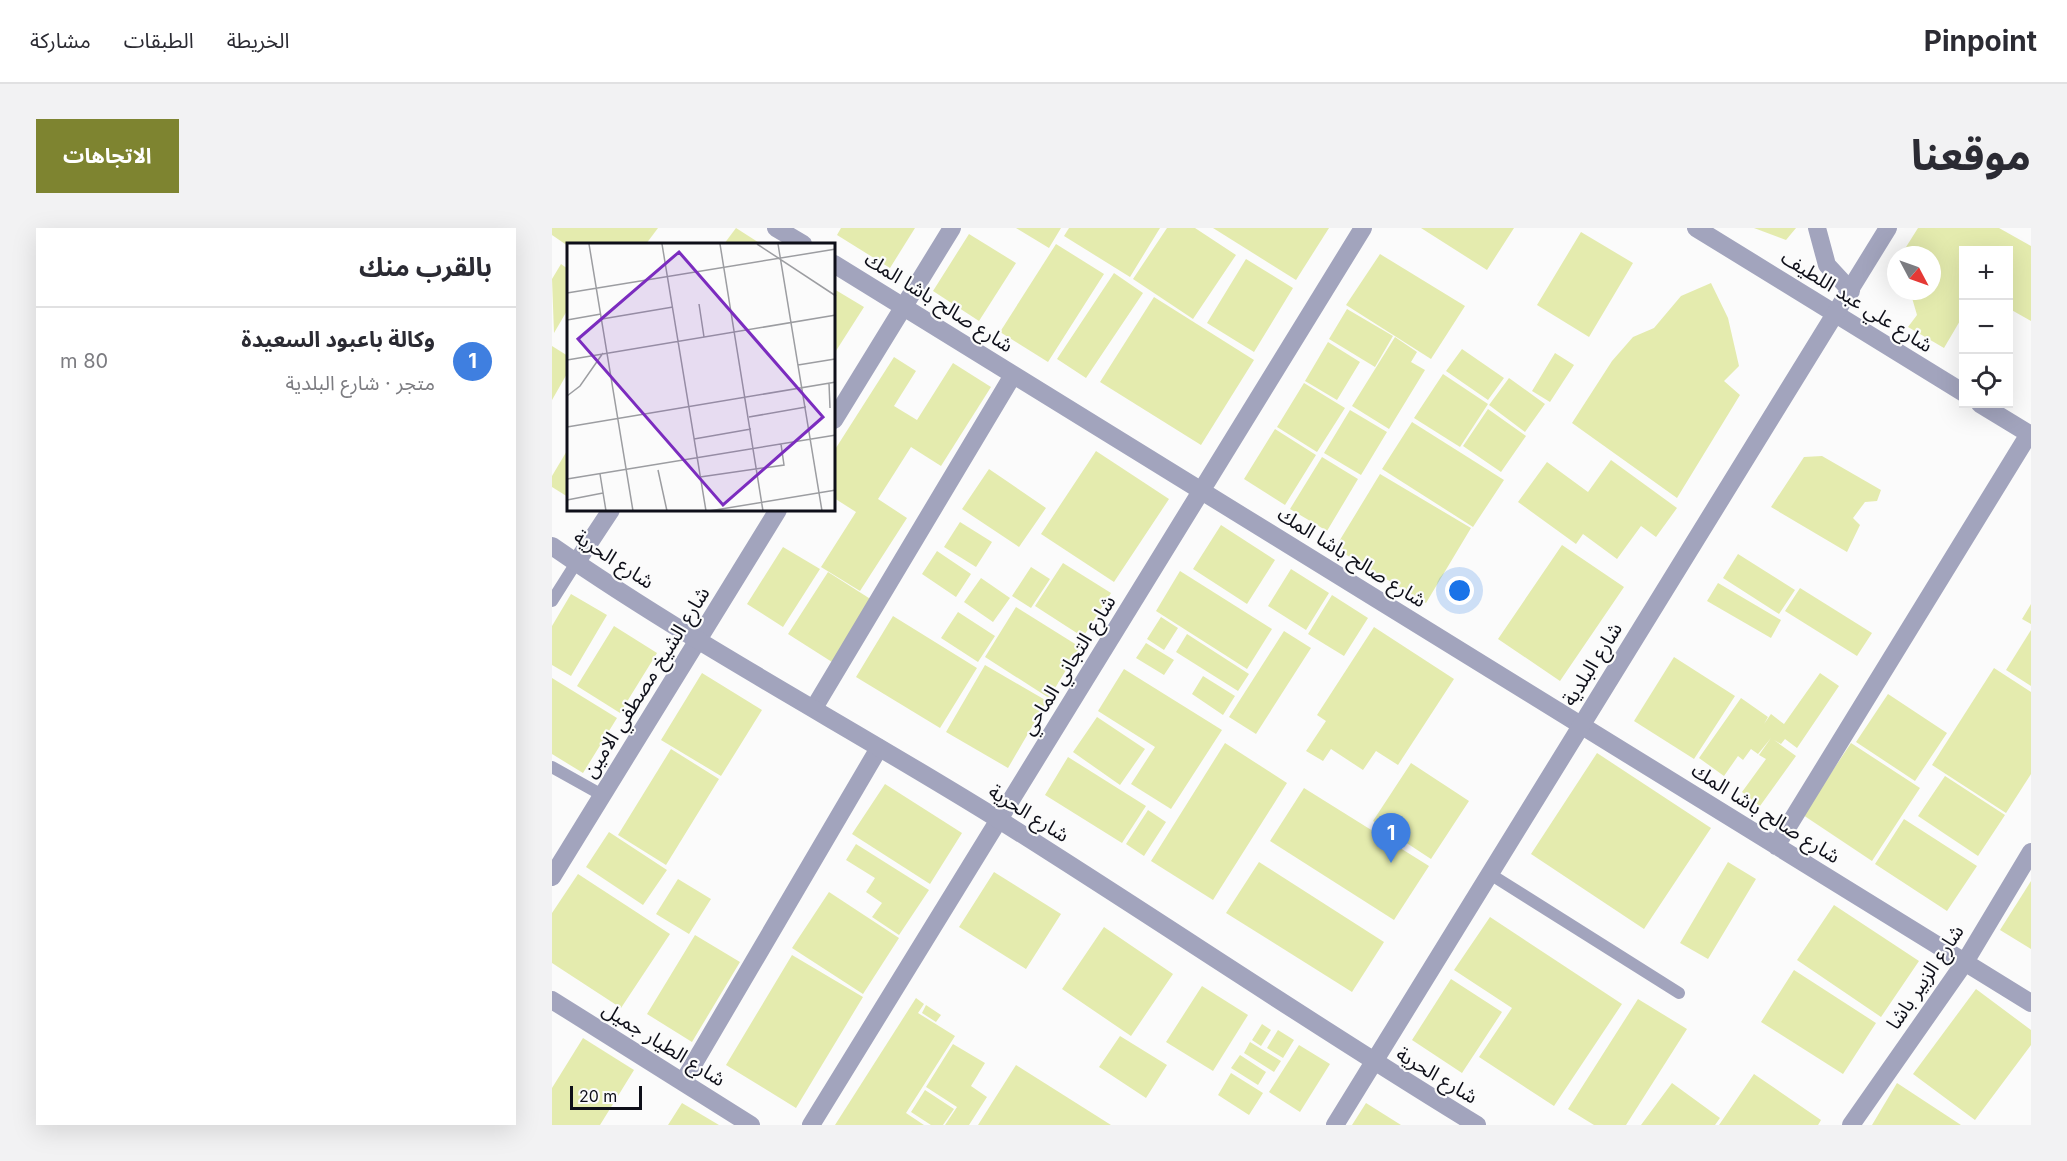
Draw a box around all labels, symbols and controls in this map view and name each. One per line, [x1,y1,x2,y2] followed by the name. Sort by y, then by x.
[1924,24,2037,58] text: Pinpoint
[30,28,91,53] text: مشاركة
[124,28,194,53] text: الطبقات
[227,28,290,53] text: الخريطة
[36,119,179,193] button: الاتجاهات
[1911,129,2031,180] text: موقعنا
[567,243,836,512] inset map
[1775,245,1937,360] street label: شارع علي عبد اللطيف
[1887,246,1941,300] north arrow
[1959,246,2013,408] map controls
[1959,246,2013,300] button: +
[859,247,1018,360] street label: شارع صالح باشا المك
[359,251,492,282] text: بالقرب منك
[1959,300,2013,354] button: −
[241,326,435,352] text: وكالة باعبود السعيدة
[60,349,108,373] text: 80 m
[468,349,477,373] text: 1
[1959,354,2013,408] button: locate
[286,371,435,395] text: متجر · شارع البلدية
[1272,502,1431,615] street label: شارع صالح باشا المك
[568,524,658,596] street label: شارع الحرية
[1445,576,1474,605] your location
[577,582,718,784] street label: شارع الشيخ مصطفي الامين
[1015,591,1124,741] street label: شارع التجاني الماحي
[1557,618,1630,712] street label: شارع البلدية
[1686,758,1845,871] street label: شارع صالح باشا المك
[983,779,1074,850] street label: شارع الحرية
[1372,814,1410,863] pin: 1
[1881,920,1971,1036] street label: شارع الزبير باشا
[597,997,730,1094] street label: شارع الطيار جميل
[1391,1041,1482,1111] street label: شارع الحرية
[570,1083,642,1110] scale bar
[579,1086,617,1106] text: 20 m

